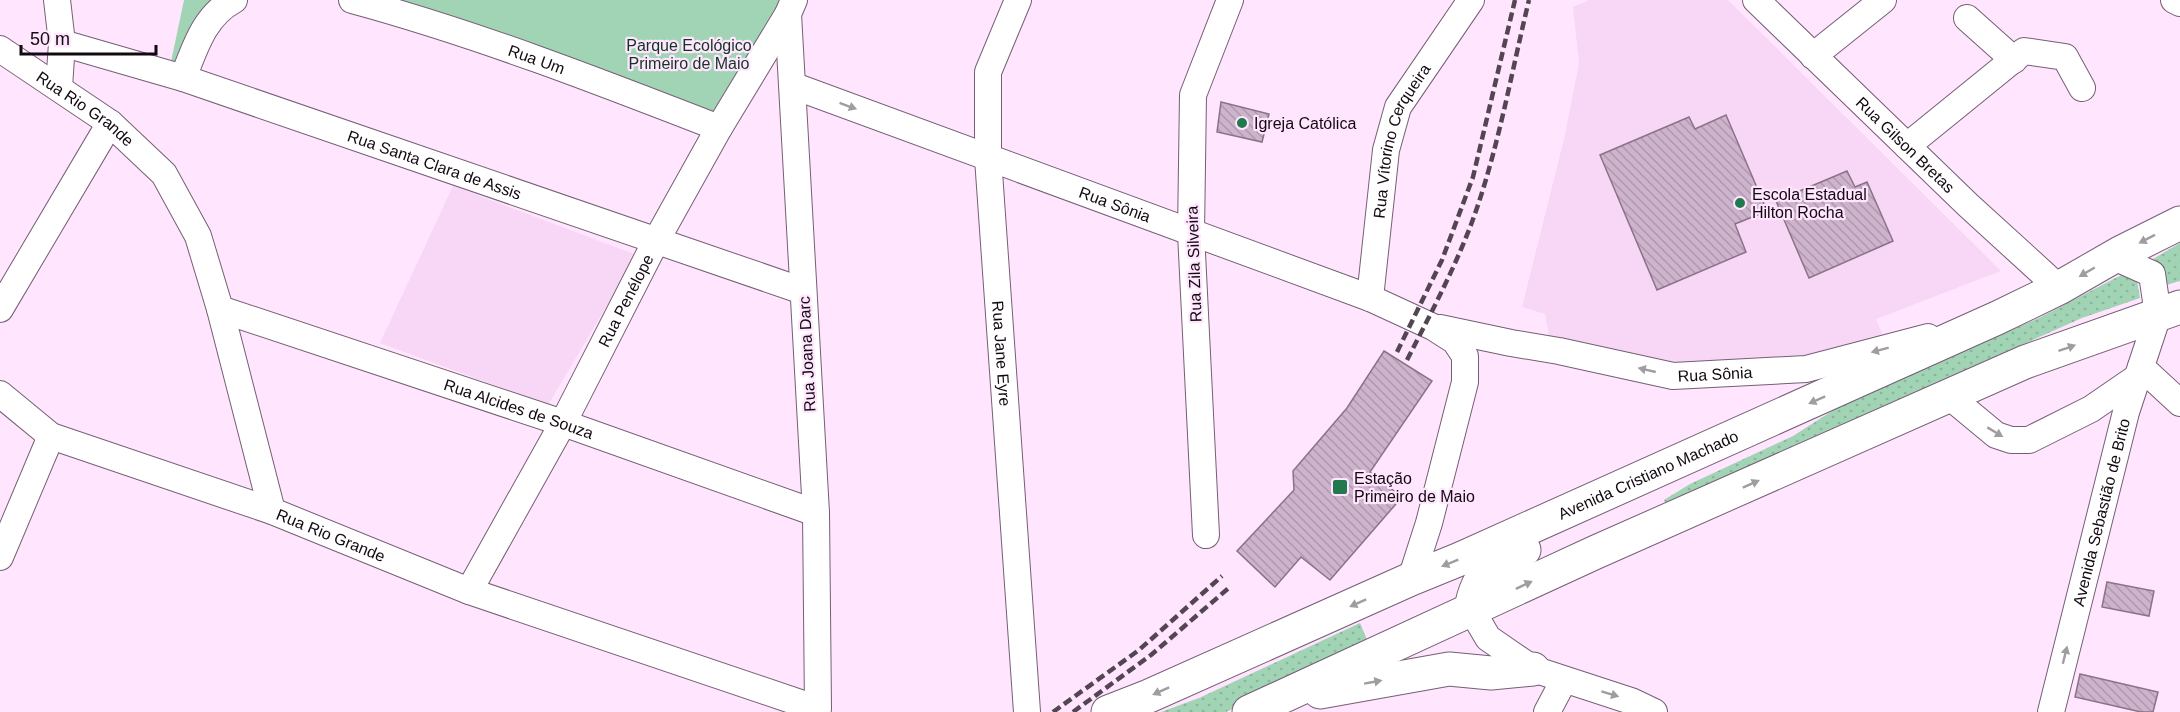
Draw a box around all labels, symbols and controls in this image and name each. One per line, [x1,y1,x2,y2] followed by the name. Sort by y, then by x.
[21,18,156,56] scale bar
[30,29,70,49] text: 50 m
[626,37,752,72] park label: Parque Ecológico Primeiro de Maio
[506,41,567,77] street label: Rua Um
[1370,61,1433,219] street label: Rua Vítorino Cerqueira
[34,68,137,149] street label: Rua Rio Grande
[1853,93,1958,196] street label: Rua Gilson Bretas
[840,102,858,112] one-way arrow
[1254,115,1356,132] place label: Igreja Católica
[1235,116,1249,130] marker: Igreja Católica
[346,127,524,202] street label: Rua Santa Clara de Assis
[1077,183,1153,225] street label: Rua Sônia
[1752,186,1867,221] place label: Escola Estadual Hilton Rocha
[1733,196,1747,210] marker: Escola Estadual Hilton Rocha
[1183,205,1205,323] street label: Rua Zila Silveira
[2138,234,2156,244] one-way arrow
[595,251,656,350] street label: Rua Penélope
[2079,267,2095,278] one-way arrow
[795,296,819,412] street label: Rua Joana Darc
[990,300,1014,407] street label: Rua Jane Eyre
[2058,342,2076,352] one-way arrow
[1871,345,1889,355] one-way arrow
[1677,363,1753,384] street label: Rua Sônia
[1637,365,1656,375] one-way arrow
[442,376,596,442] street label: Rua Alcides de Souza
[1808,395,1825,404] one-way arrow
[2069,416,2133,608] street label: Avenida Sebastião de Brito
[1555,427,1741,522] street label: Avenida Cristiano Machado
[1987,427,2004,437] one-way arrow
[1354,470,1475,505] place label: Estação Primeiro de Maio
[1331,478,1349,496] marker: Estação Primeiro de Maio
[1743,479,1760,488] one-way arrow
[274,505,388,565] street label: Rua Rio Grande
[1441,558,1459,568] one-way arrow
[1516,580,1533,589] one-way arrow
[1348,598,1366,608] one-way arrow
[2061,646,2070,664] one-way arrow
[1364,678,1383,687] one-way arrow
[1151,686,1169,696] one-way arrow
[1601,690,1619,699] one-way arrow

